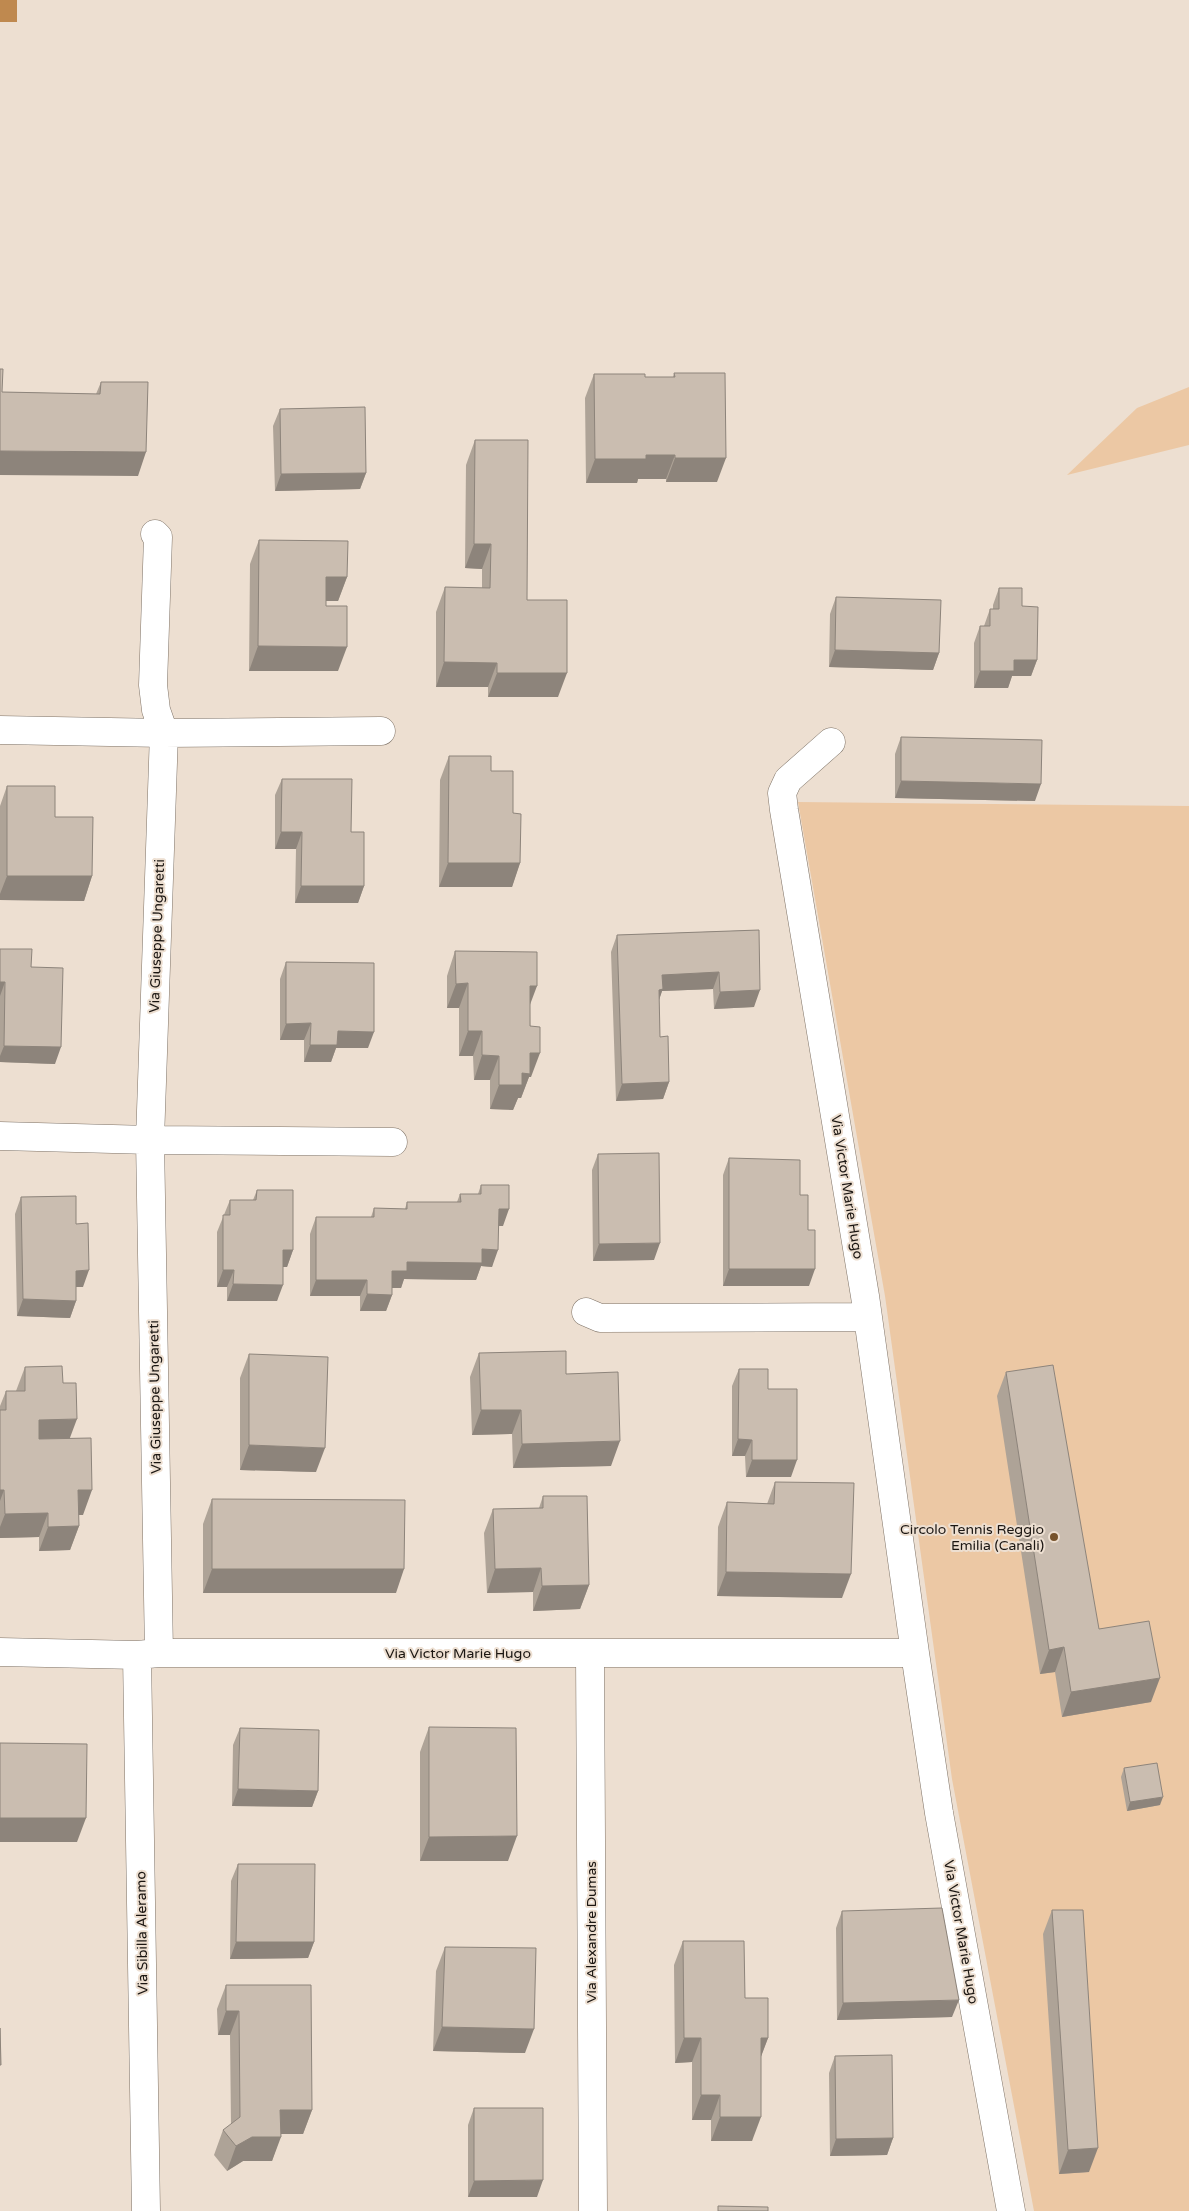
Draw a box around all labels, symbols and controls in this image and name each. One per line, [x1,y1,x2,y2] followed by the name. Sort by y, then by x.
[146,859,168,1013] street label: Via Giuseppe Ungaretti
[827,1114,867,1260] street label: Via Victor Marie Hugo
[145,1320,165,1474] street label: Via Giuseppe Ungaretti
[900,1521,1044,1554] place label: Circolo Tennis Reggio Emilia (Canali)
[1048,1531,1060,1543] marker: Circolo Tennis Reggio Emilia (Canali)
[385,1645,531,1662] street label: Via Victor Marie Hugo
[940,1859,982,2005] street label: Via Victor Marie Hugo
[583,1861,600,2003] street label: Via Alexandre Dumas
[132,1871,152,1995] street label: Via Sibilla Aleramo

